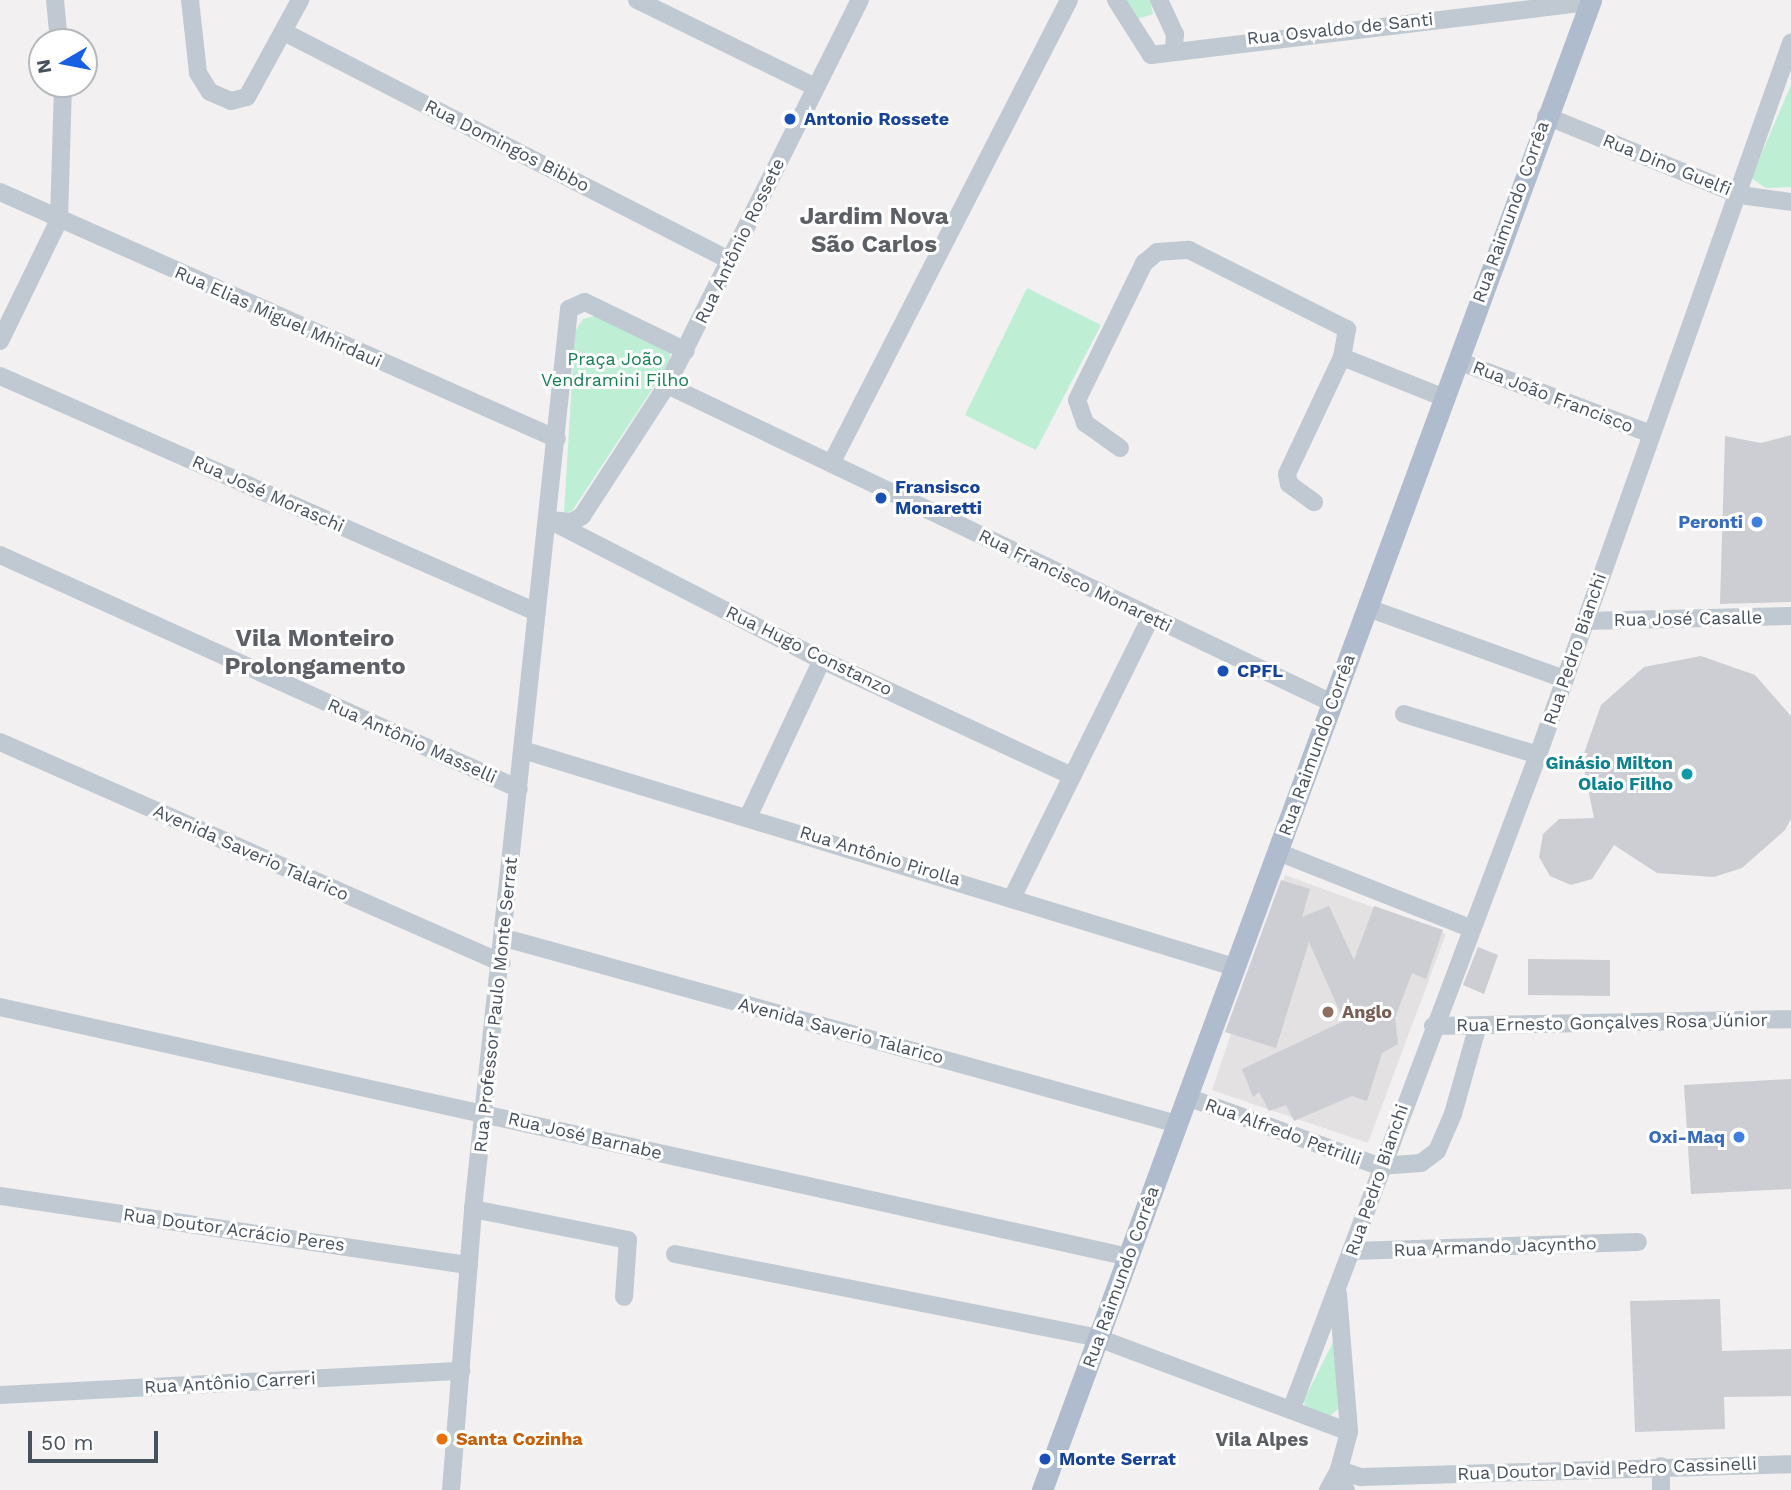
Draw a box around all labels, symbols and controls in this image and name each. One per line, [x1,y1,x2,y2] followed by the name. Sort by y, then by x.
[1246,8,1434,50] street label: Rua Osvaldo de Santi
[28,28,98,98] north arrow
[31,57,56,75] text: N
[421,95,593,197] street label: Rua Domingos Bibbo
[804,108,949,130] place label: Antonio Rossete
[782,111,798,127] marker: Antonio Rossete
[1468,118,1554,306] street label: Rua Raimundo Corrêa
[1600,129,1734,201] street label: Rua Dino Guelfi
[690,154,790,328] street label: Rua Antônio Rossete
[799,203,949,259] district label: Jardim Nova São Carlos
[171,261,385,373] street label: Rua Elias Miguel Mhirdaui
[541,349,689,392] park label: Praça João Vendramini Filho
[1469,356,1637,438] street label: Rua João Francisco
[188,451,348,537] street label: Rua José Moraschi
[895,477,982,520] place label: Fransisco Monaretti
[873,490,889,506] marker: Fransisco Monaretti
[1678,511,1743,533] place label: Peronti
[1749,514,1765,530] marker: Peronti
[975,525,1175,637] street label: Rua Francisco Monaretti
[1539,570,1611,728] street label: Rua Pedro Bianchi
[722,601,896,701] street label: Rua Hugo Constanzo
[1613,607,1763,631] street label: Rua José Casalle
[224,625,406,681] district label: Vila Monteiro Prolongamento
[1274,651,1360,839] street label: Rua Raimundo Corrêa
[1237,660,1283,682] place label: CPFL
[1215,663,1231,679] marker: CPFL
[324,694,500,788] street label: Rua Antônio Masselli
[1545,753,1673,796] place label: Ginásio Milton Olaio Filho
[1679,766,1695,782] marker: Ginásio Milton Olaio Filho
[150,800,352,906] street label: Avenida Saverio Talarico
[796,821,964,891] street label: Rua Antônio Pirolla
[470,856,522,1154] street label: Rua Professor Paulo Monte Serrat
[736,993,946,1069] street label: Avenida Saverio Talarico
[1342,1001,1392,1023] place label: Anglo
[1320,1004,1336,1020] marker: Anglo
[1455,1009,1769,1037] street label: Rua Ernesto Gonçalves Rosa Júnior
[1201,1094,1365,1170] street label: Rua Alfredo Petrilli
[1341,1101,1413,1259] street label: Rua Pedro Bianchi
[505,1108,665,1164] street label: Rua José Barnabe
[1649,1126,1725,1148] place label: Oxi-Maq
[1731,1129,1747,1145] marker: Oxi-Maq
[1078,1183,1164,1371] street label: Rua Raimundo Corrêa
[121,1204,347,1256] street label: Rua Doutor Acrácio Peres
[1392,1233,1598,1261] street label: Rua Armando Jacyntho
[143,1368,317,1398] street label: Rua Antônio Carreri
[32,1416,161,1460] scale bar
[456,1428,583,1450] place label: Santa Cozinha
[1215,1429,1309,1451] district label: Vila Alpes
[41,1430,93,1455] text: 50 m
[434,1431,450,1447] marker: Santa Cozinha
[1059,1448,1176,1470] place label: Monte Serrat
[1037,1451,1053,1467] marker: Monte Serrat
[1456,1453,1758,1485] street label: Rua Doutor David Pedro Cassinelli

